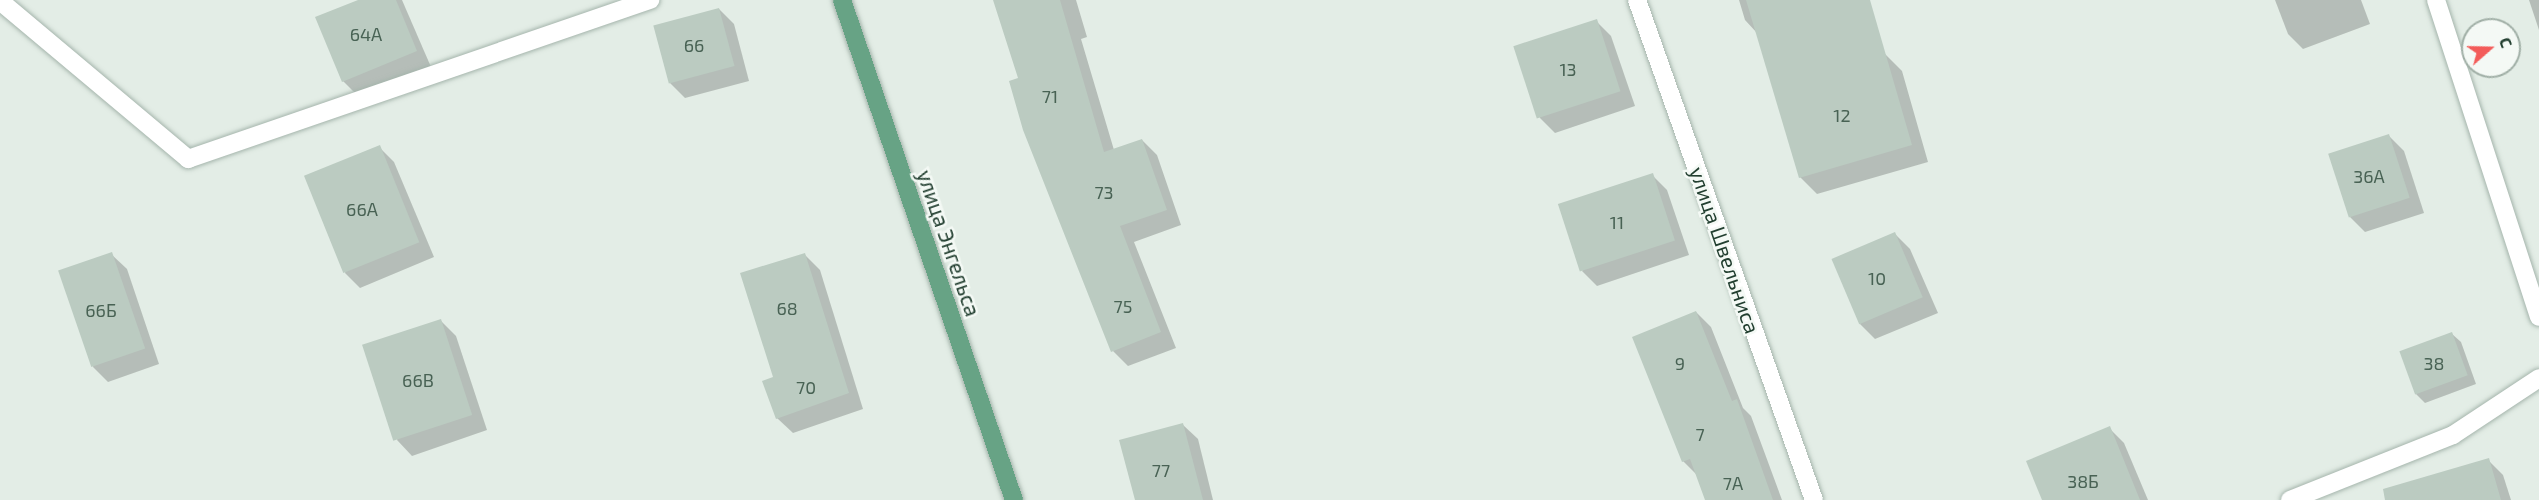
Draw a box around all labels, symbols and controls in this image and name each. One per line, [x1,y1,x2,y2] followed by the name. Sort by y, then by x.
[2461,18,2521,78] north arrow
[350,23,382,45] house number: 64А
[684,34,704,56] house number: 66
[2496,35,2517,50] text: С
[1559,58,1577,80] house number: 13
[1042,85,1058,107] house number: 71
[1833,104,1851,126] house number: 12
[1685,163,1765,337] street label: улица Швельниса
[2353,165,2385,187] house number: 36А
[912,167,986,319] street label: улица Энгельса
[1094,181,1114,203] house number: 73
[346,198,378,220] house number: 66А
[1610,211,1624,233] house number: 11
[1868,267,1886,289] house number: 10
[1114,295,1132,317] house number: 75
[776,297,798,319] house number: 68
[85,299,117,321] house number: 66Б
[1675,352,1685,374] house number: 9
[2424,352,2444,374] house number: 38
[402,369,434,391] house number: 66В
[796,376,816,398] house number: 70
[1695,423,1705,445] house number: 7
[1152,459,1170,481] house number: 77
[2067,470,2099,492] house number: 38Б
[1723,472,1743,494] house number: 7А

